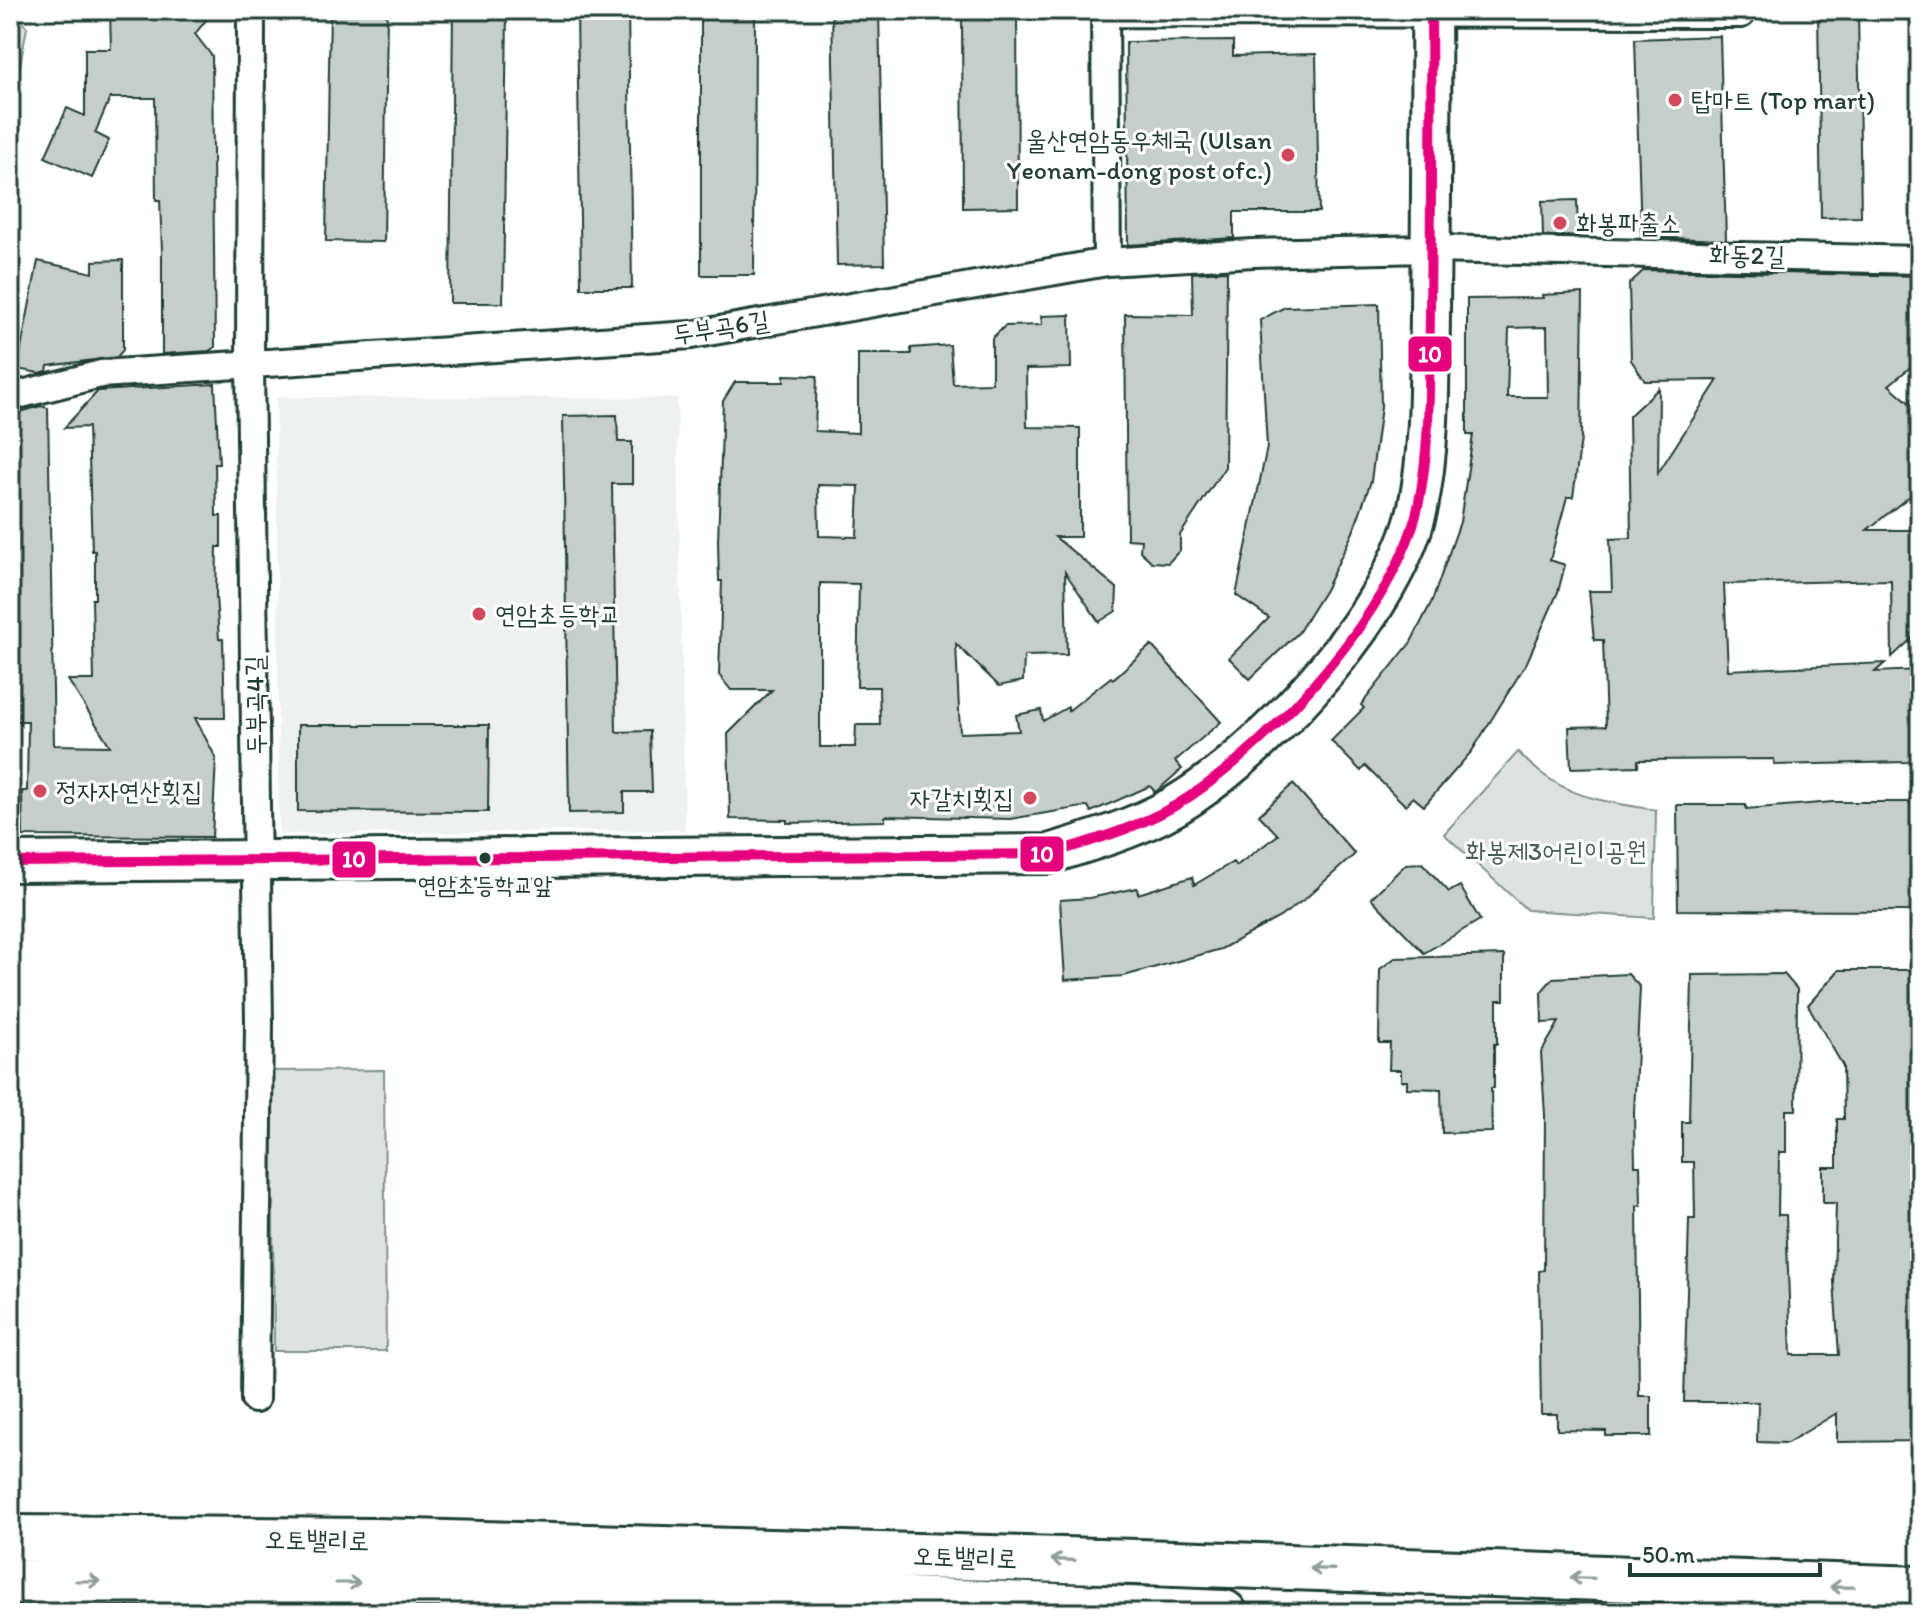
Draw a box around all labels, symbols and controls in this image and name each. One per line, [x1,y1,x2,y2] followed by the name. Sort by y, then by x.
[1691,84,1875,116] place label: 탑마트 (Top mart)
[1666,91,1684,109] marker: 탑마트 (Top mart)
[1007,124,1272,186] place label: 울산연암동우체국 (Ulsan Yeonam-dong post ofc.)
[1279,146,1297,164] marker: 울산연암동우체국 (Ulsan Yeonam-dong post ofc.)
[1576,207,1681,239] place label: 화봉파출소
[1551,214,1569,232] marker: 화봉파출소
[1709,238,1786,272] street label: 화동2길
[670,304,772,350] street label: 두부곡6길
[1407,335,1453,373] line badge: 10
[1418,341,1442,368] text: 10
[495,598,621,630] place label: 연암초등학교
[470,605,488,623] marker: 연암초등학교
[238,655,272,755] street label: 두부곡4길
[56,775,202,807] place label: 정자자연산횟집
[31,782,49,800] marker: 정자자연산횟집
[909,782,1014,814] place label: 자갈치횟집
[1021,789,1039,807] marker: 자갈치횟집
[1019,835,1065,873] line badge: 10
[1465,835,1647,867] park label: 화봉제3어린이공원
[331,840,377,879] line badge: 10
[1030,841,1054,868] text: 10
[342,846,366,873] text: 10
[477,850,493,866] marker: 연암초등학교앞
[417,870,553,899] place label: 연암초등학교앞
[264,1523,370,1557] street label: 오토밸리로
[1630,1527,1820,1577] scale bar
[912,1539,1018,1575] street label: 오토밸리로
[1642,1540,1695,1569] text: 50 m
[1050,1552,1077,1568] one-way arrow
[1309,1561,1336,1576] one-way arrow
[1569,1571,1596,1586] one-way arrow
[74,1573,101,1589] one-way arrow
[334,1575,361,1591] one-way arrow
[1829,1580,1856,1595] one-way arrow

